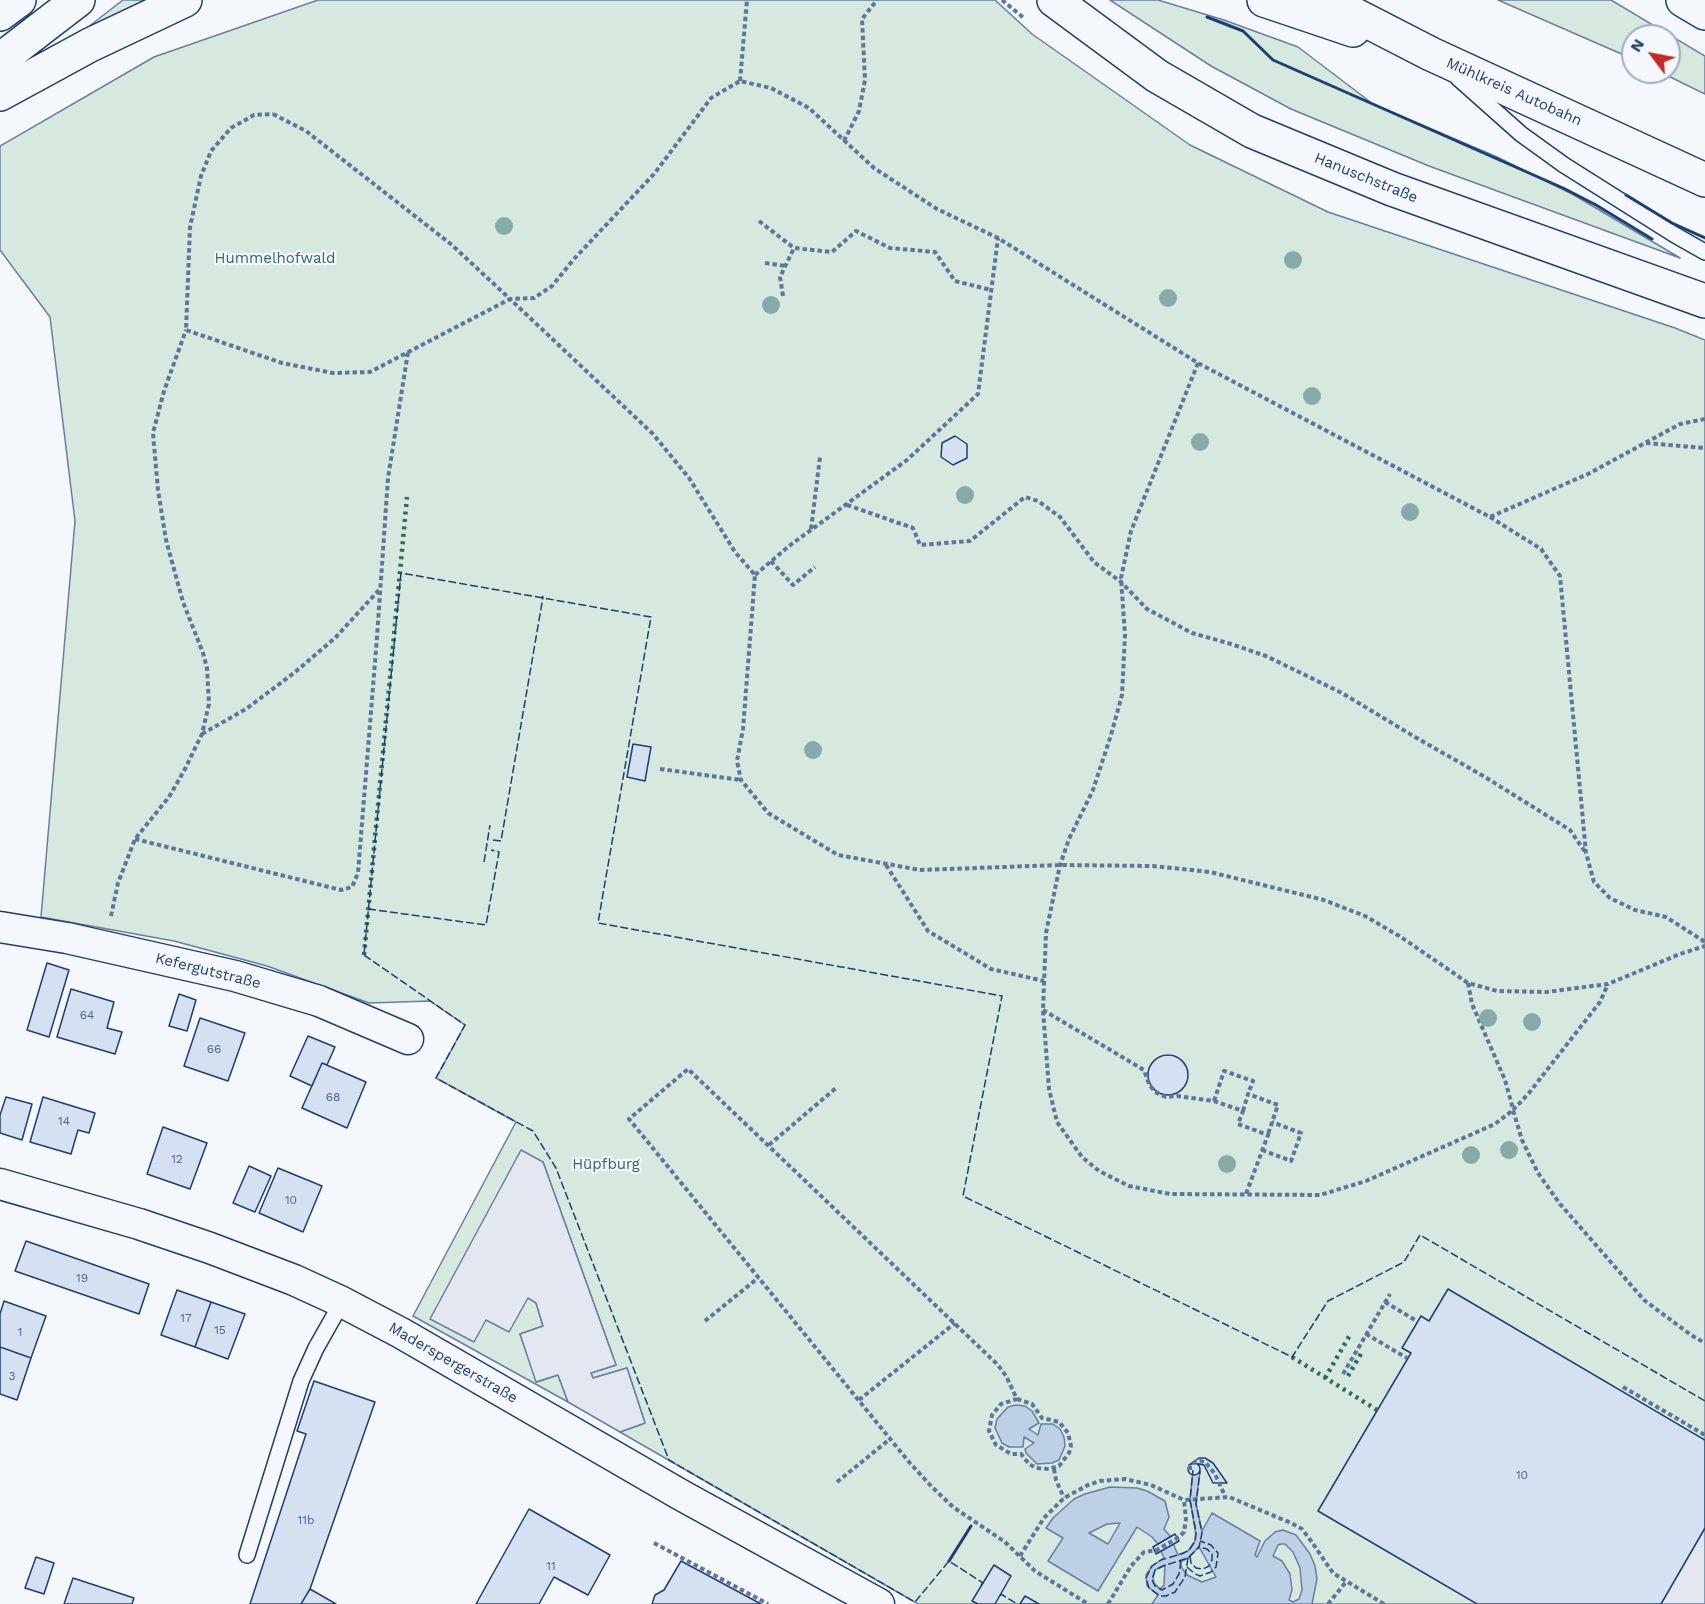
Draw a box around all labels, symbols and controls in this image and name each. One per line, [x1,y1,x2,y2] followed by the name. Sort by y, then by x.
[1621,24,1681,84] north arrow
[1626,35,1648,55] text: N
[1443,54,1585,130] street label: Mühlkreis Autobahn
[1312,149,1420,207] street label: Hanuschstraße
[215,250,335,268] park label: Hummelhofwald
[153,949,263,993] street label: Kefergutstraße
[80,1008,94,1022] house number: 64
[207,1042,221,1056] house number: 66
[326,1090,340,1104] house number: 68
[58,1114,70,1128] house number: 14
[171,1152,183,1166] house number: 12
[572,1156,640,1174] park label: Hüpfburg
[285,1193,297,1207] house number: 10
[76,1271,88,1285] house number: 19
[180,1311,192,1325] house number: 17
[385,1319,521,1407] street label: Maderspergerstraße
[214,1323,226,1337] house number: 15
[18,1325,22,1339] house number: 1
[9,1369,15,1383] house number: 3
[1516,1468,1528,1482] house number: 10
[298,1513,314,1527] house number: 11b
[546,1559,556,1573] house number: 11

